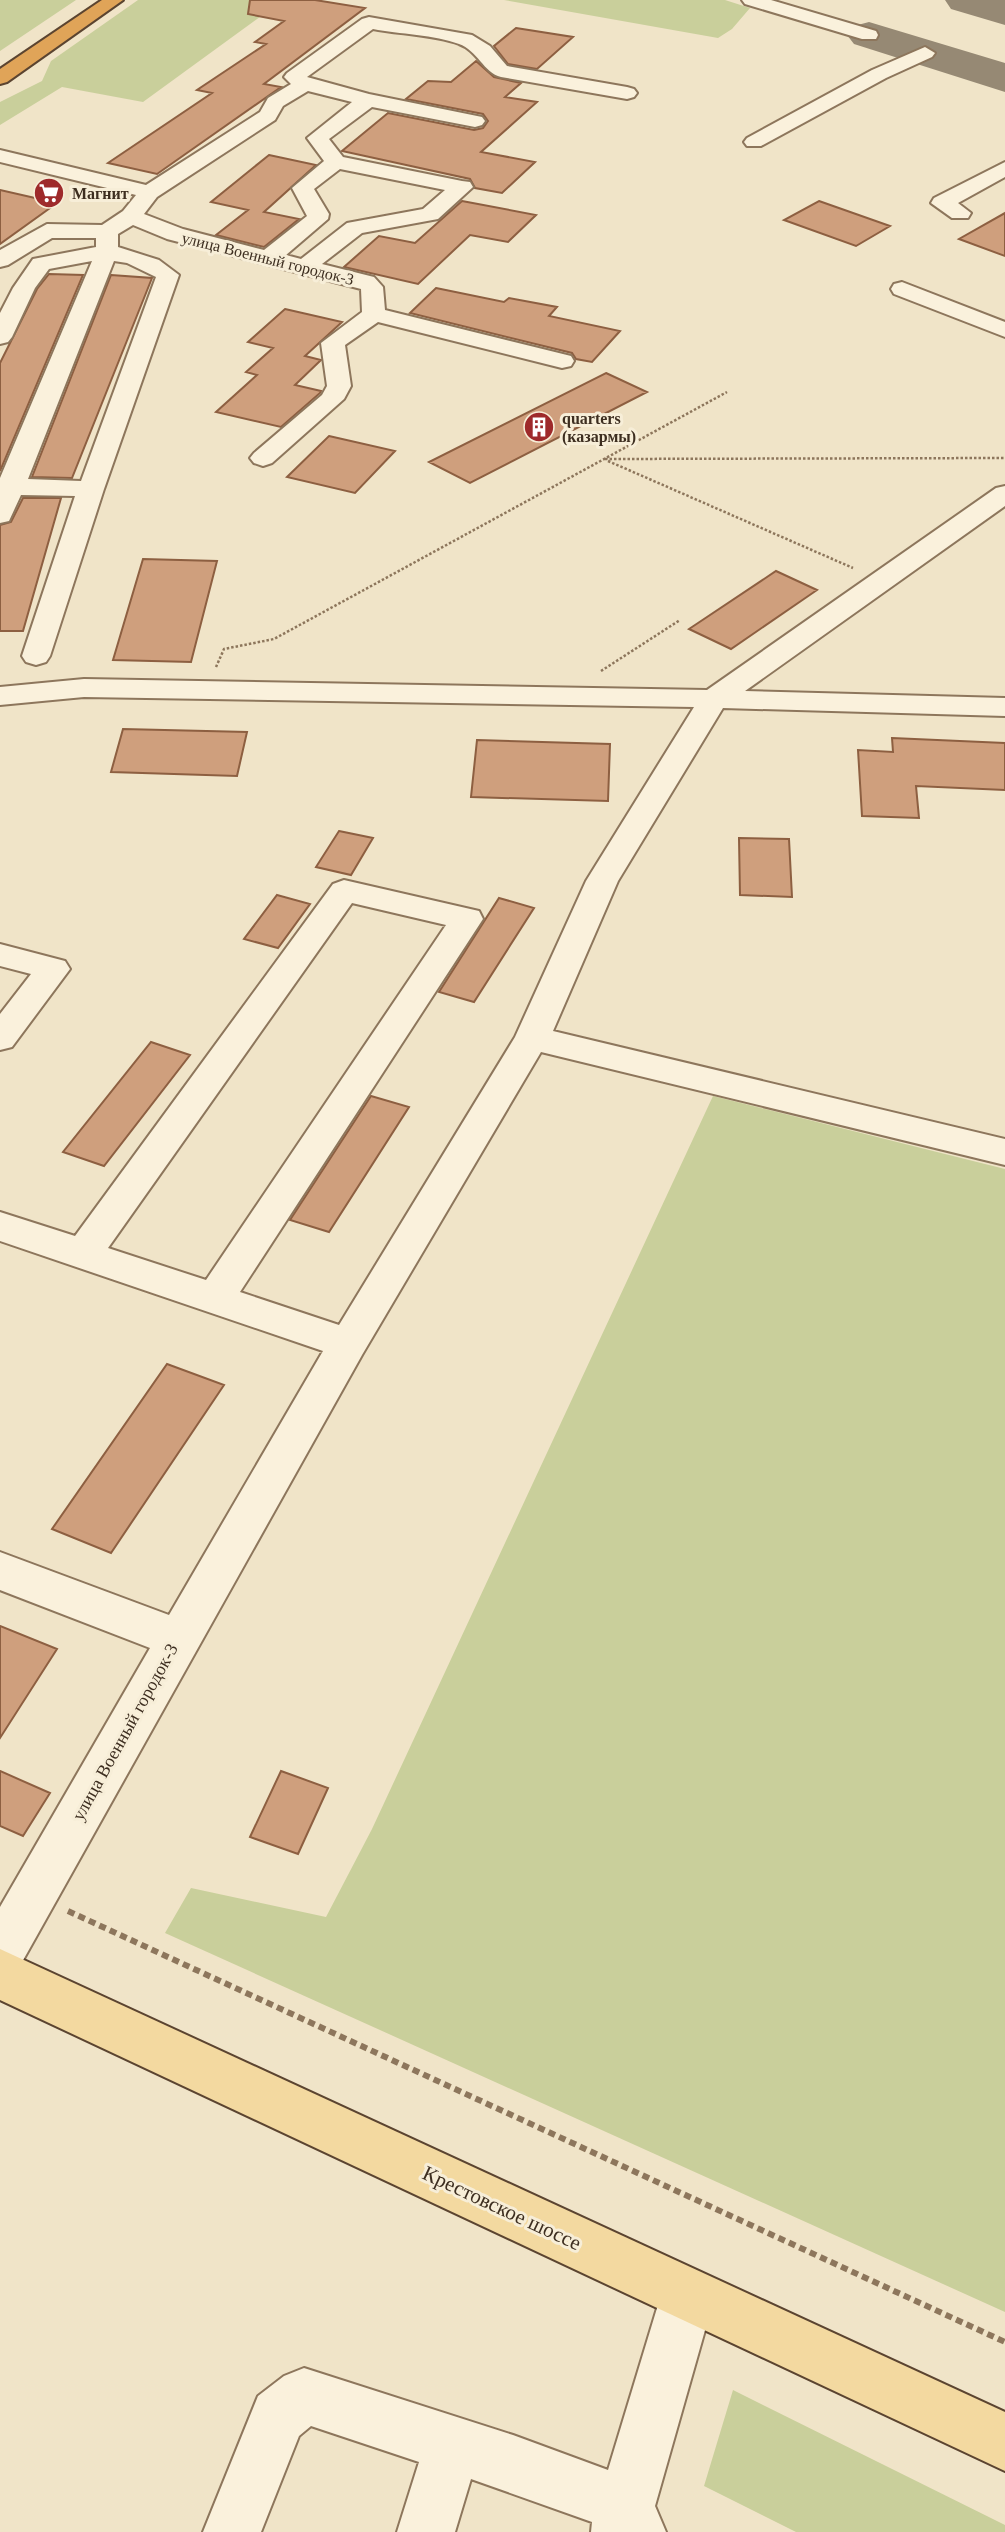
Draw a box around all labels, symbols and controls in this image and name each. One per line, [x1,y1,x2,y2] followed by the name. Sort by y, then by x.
[32,176,66,210] supermarket icon: Магнит
[72,185,129,202] place label: Магнит
[180,229,356,289] street label: улица Военный городок-3
[522,410,556,444] building icon: quarters (казармы)
[562,410,636,446] place label: quarters (казармы)
[68,1640,182,1824] street label: улица Военный городок-3
[419,2161,585,2255] street label: Крестовское шоссе

